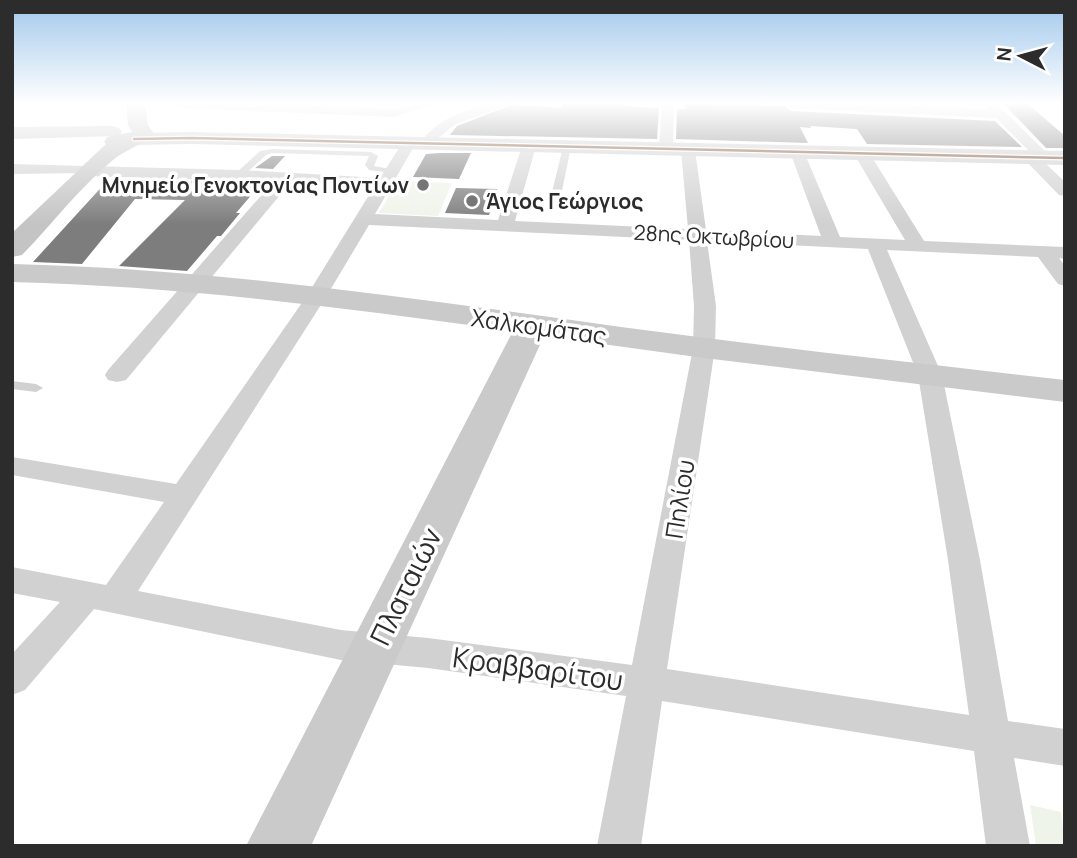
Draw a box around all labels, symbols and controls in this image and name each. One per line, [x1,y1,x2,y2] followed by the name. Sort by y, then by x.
[986,21,1056,91] north arrow
[990,46,1018,62] text: N
[102,171,409,199] place label: Μνημείο Γενοκτονίας Ποντίων
[415,177,431,193] marker: Μνημείο Γενοκτονίας Ποντίων
[486,187,643,215] place label: Άγιος Γεώργιος
[464,193,480,209] marker: Άγιος Γεώργιος
[633,218,795,254] street label: 28ης Οκτωβρίου
[469,300,609,352] street label: Χαλκομάτας
[656,457,702,541] street label: Πηλίου
[360,521,450,651] street label: Πλαταιών
[450,637,626,699] street label: Κραββαρίτου

